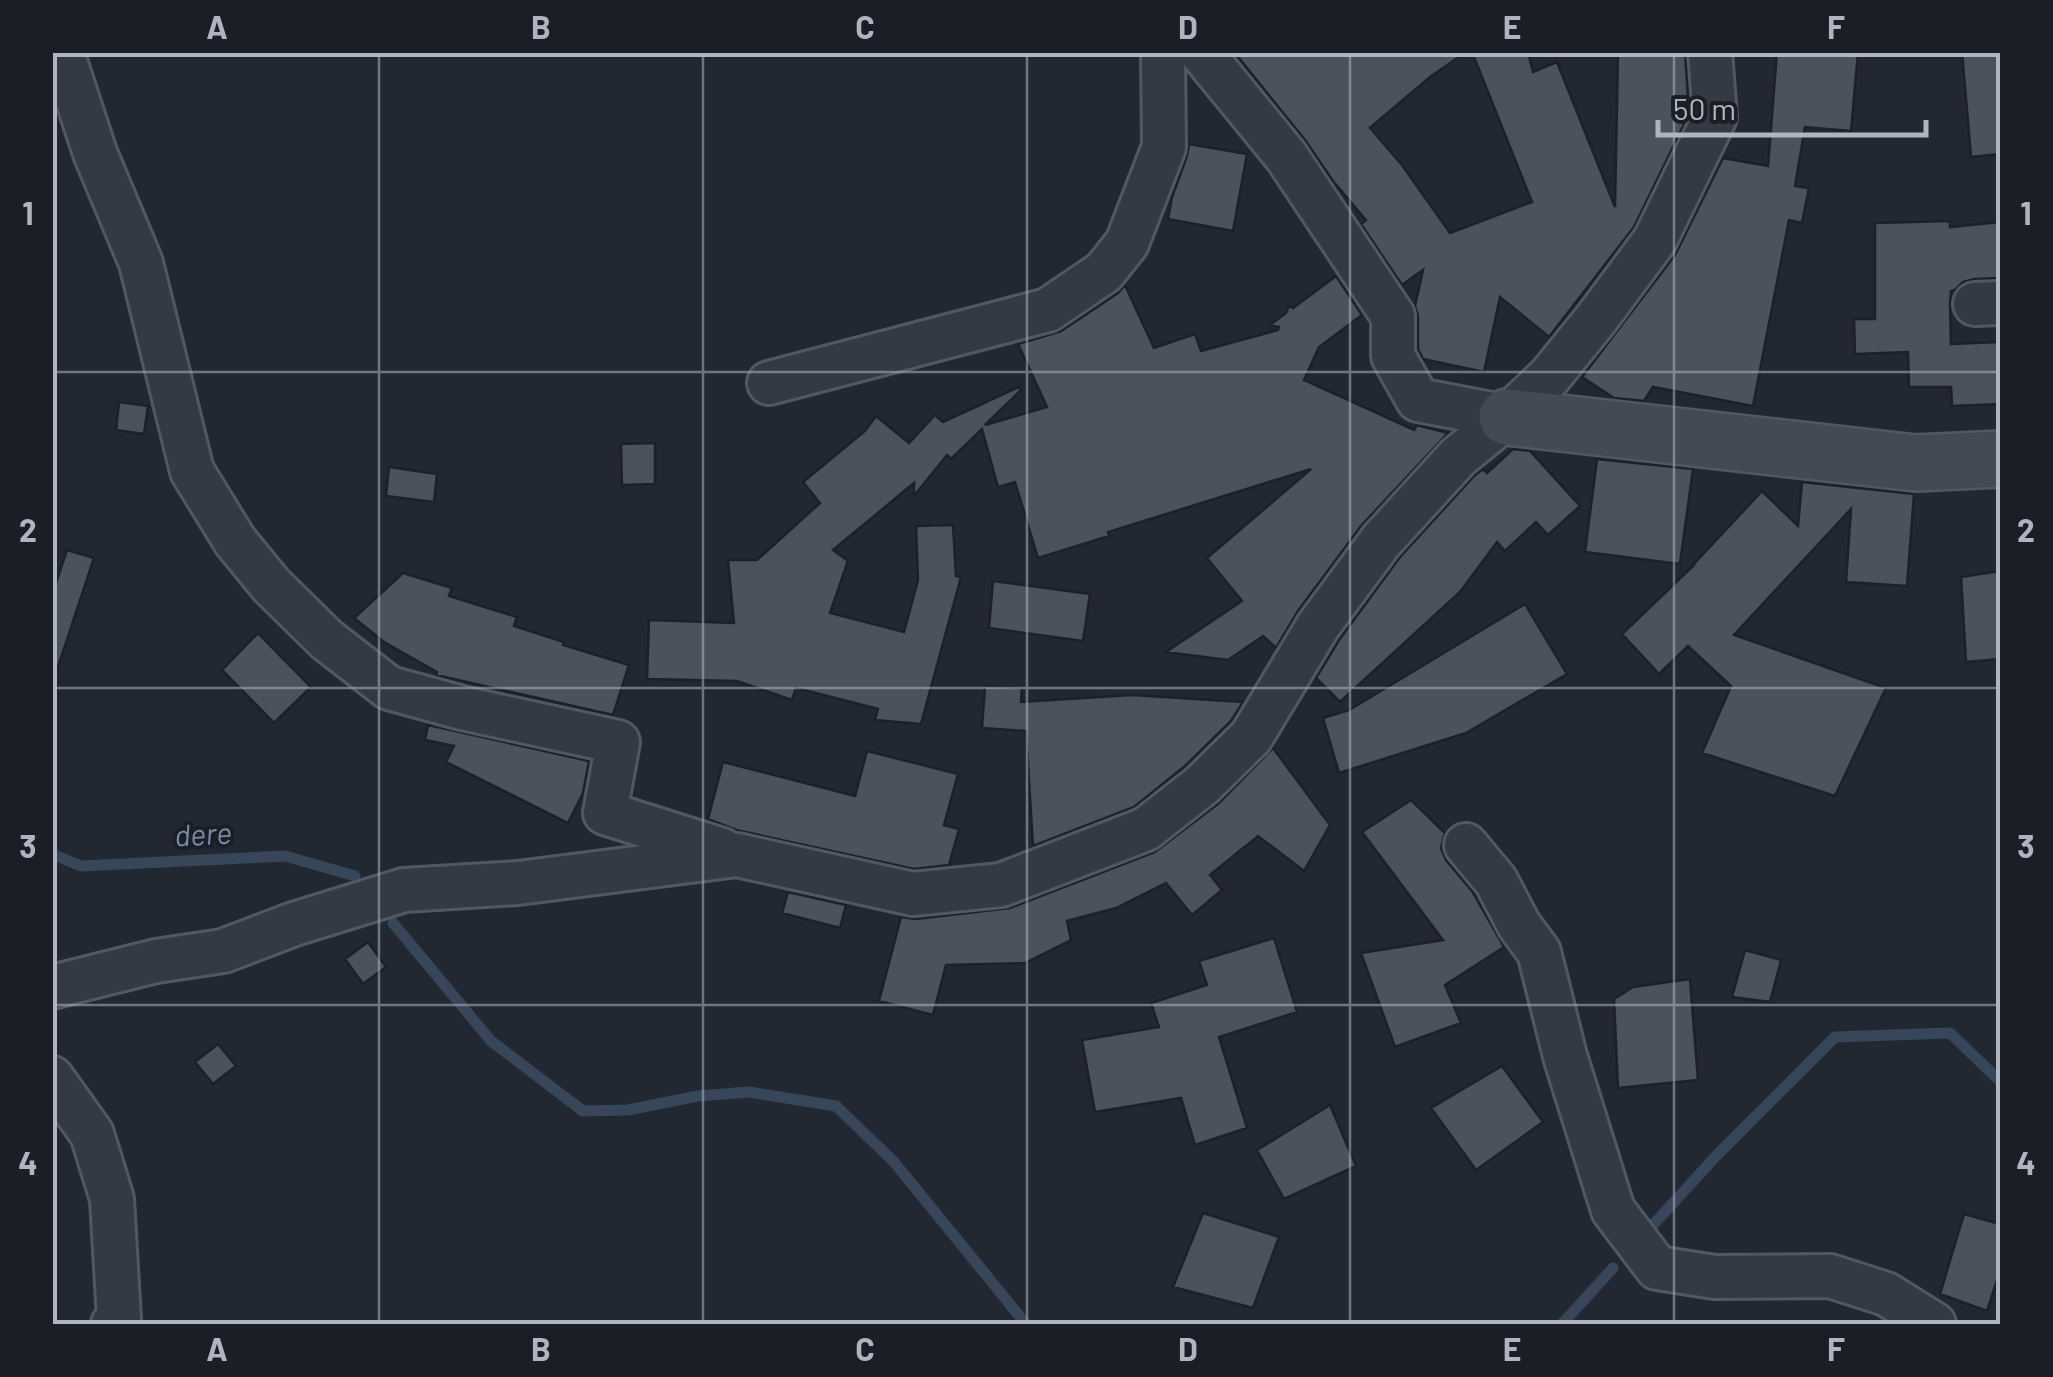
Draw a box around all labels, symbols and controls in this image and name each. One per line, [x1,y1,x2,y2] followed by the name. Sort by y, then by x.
[206,7,228,45] text: A
[531,7,551,45] text: B
[855,7,875,45] text: C
[1178,7,1198,45] text: D
[1503,7,1521,45] text: E
[1827,7,1845,45] text: F
[1658,75,1926,137] scale bar
[1673,90,1736,126] text: 50 m
[22,193,34,231] text: 1
[2020,193,2032,231] text: 1
[19,510,37,548] text: 2
[2017,510,2035,548] text: 2
[173,814,232,852] water label: dere
[19,826,37,864] text: 3
[2017,826,2035,864] text: 3
[18,1143,38,1181] text: 4
[2016,1143,2036,1181] text: 4
[206,1329,228,1367] text: A
[531,1329,551,1367] text: B
[855,1329,875,1367] text: C
[1178,1329,1198,1367] text: D
[1503,1329,1521,1367] text: E
[1827,1329,1845,1367] text: F

